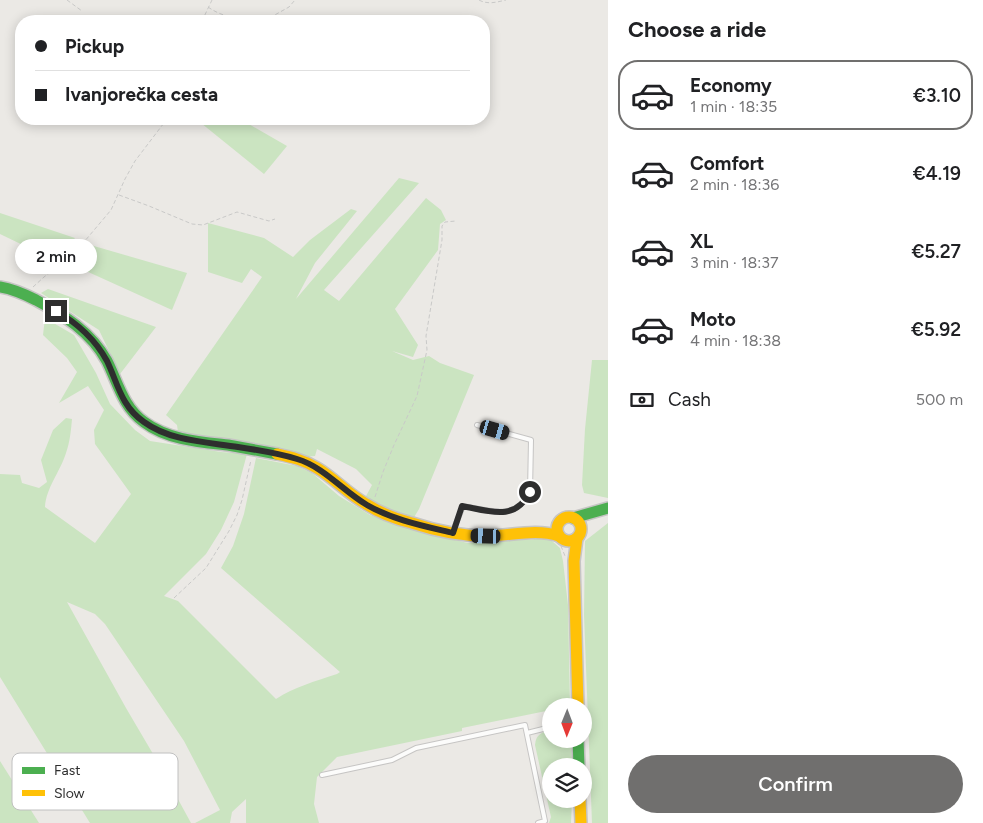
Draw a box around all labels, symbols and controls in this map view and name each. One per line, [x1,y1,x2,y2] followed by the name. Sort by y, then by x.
[628,16,766,43] text: Choose a ride
[65,35,124,58] text: Pickup
[630,73,675,118] icon: car
[690,74,772,97] text: Economy
[65,83,218,106] text: Ivanjorečka cesta
[913,84,961,107] text: €3.10
[690,97,777,116] text: 1 min · 18:35
[630,151,675,196] icon: car
[690,152,765,175] text: Comfort
[913,162,961,185] text: €4.19
[690,175,779,194] text: 2 min · 18:36
[630,229,675,274] icon: car
[690,230,713,253] text: XL
[15,238,97,274] callout: 2 min
[911,240,961,263] text: €5.27
[36,247,76,266] text: 2 min
[690,253,779,272] text: 3 min · 18:37
[45,300,67,322] route end
[630,307,675,352] icon: car
[690,308,736,331] text: Moto
[911,318,961,341] text: €5.92
[690,331,781,350] text: 4 min · 18:38
[628,386,656,414] icon: cash
[668,388,711,411] text: Cash
[916,390,963,409] text: 500 m
[478,419,511,441] car
[519,481,541,503] route start
[470,528,501,544] car
[542,698,592,748] north arrow
[542,698,592,808] map controls
[12,753,178,810] legend
[628,755,963,813] button: Confirm
[542,758,592,808] button: layers
[54,762,80,779] text: Fast
[54,785,85,802] text: Slow

